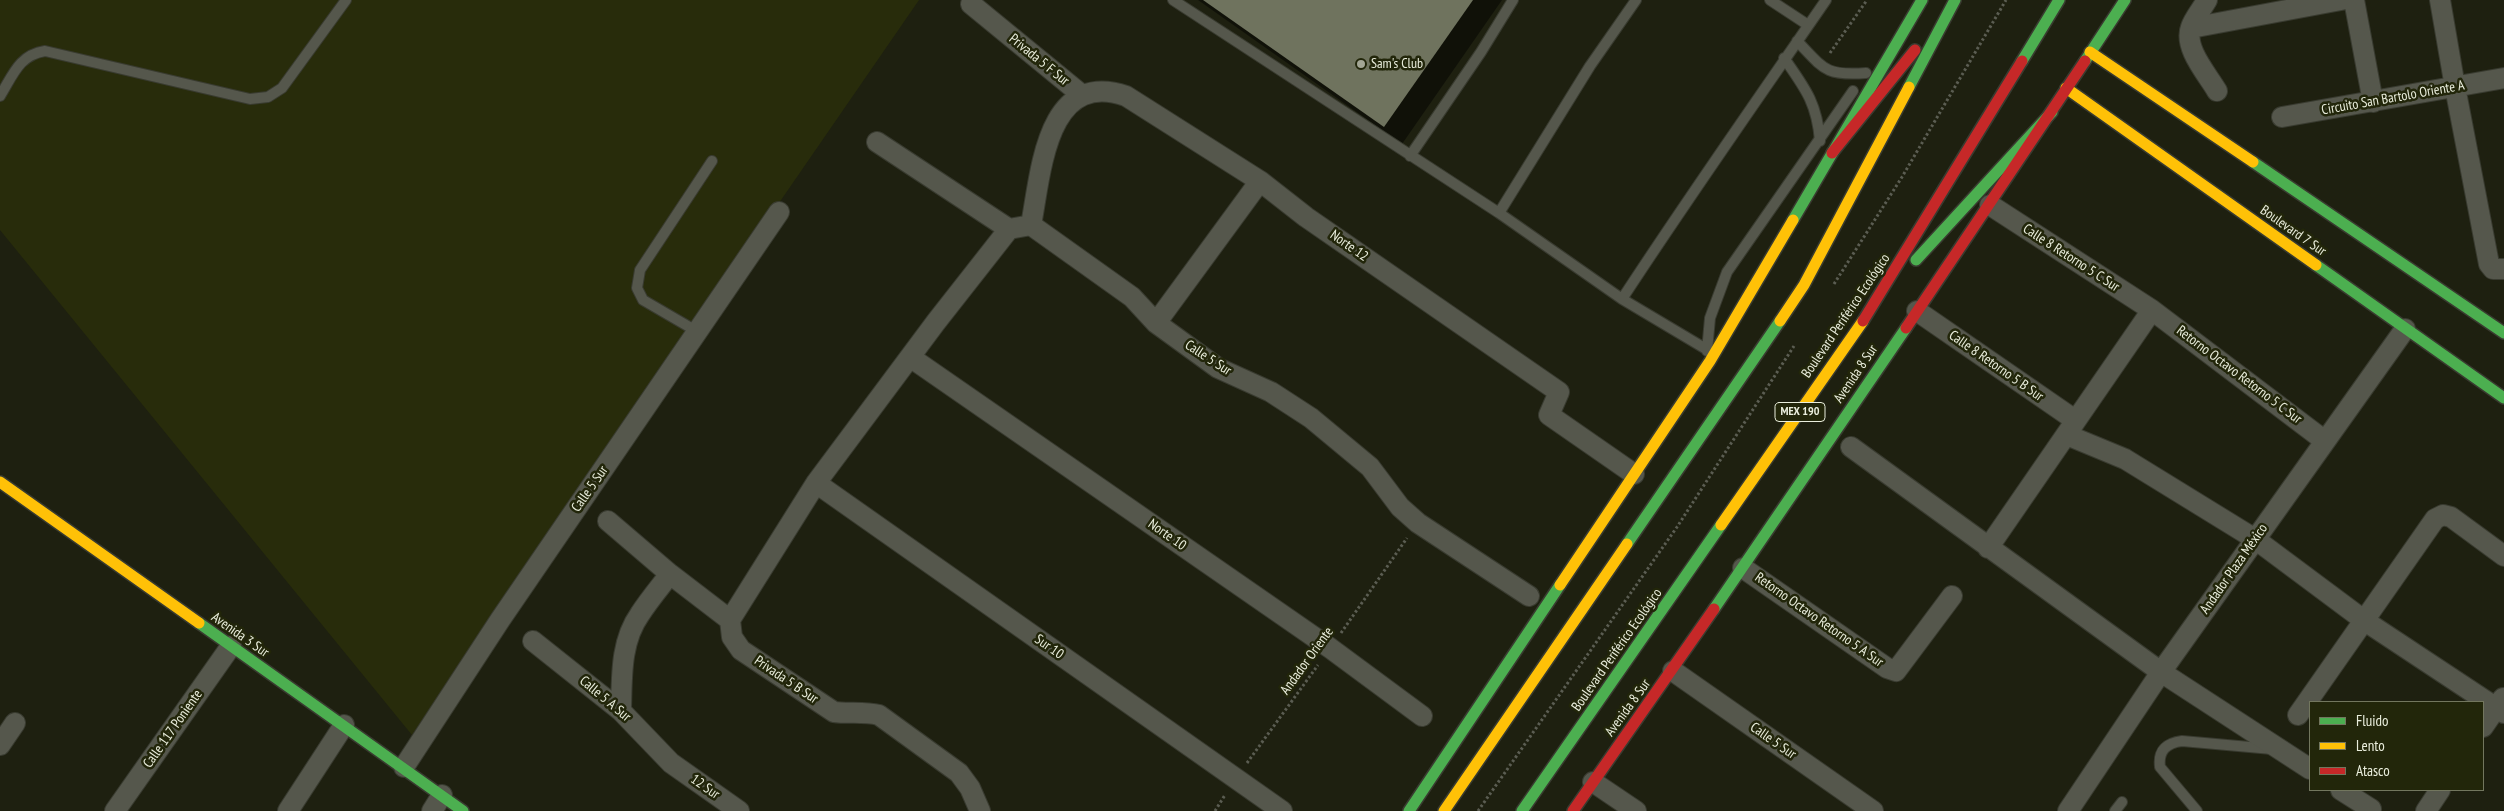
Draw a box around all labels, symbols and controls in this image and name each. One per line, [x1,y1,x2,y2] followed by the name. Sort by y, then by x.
[1006,31,1072,89] street label: Privada 5 F Sur
[1371,56,1423,72] place label: Sam's Club
[1355,58,1367,70] marker: Sam's Club
[2320,77,2466,119] street label: Circuito San Bartolo Oriente A
[2257,202,2329,260] street label: Boulevard 7 Sur
[2020,221,2122,295] street label: Calle 8 Retorno 5 C Sur
[1327,227,1371,265] street label: Norte 12
[1798,251,1894,381] street label: Boulevard Periférico Ecológico
[2173,322,2305,428] street label: Retorno Octavo Retorno 5 C Sur
[1945,327,2047,405] street label: Calle 8 Retorno 5 B Sur
[1182,337,1234,379] street label: Calle 5 Sur
[1830,342,1882,406] street label: Avenida 8 Sur
[1775,402,1825,422] road number: MEX 190
[568,463,612,515] street label: Calle 5 Sur
[1145,516,1189,554] street label: Norte 10
[2197,521,2271,617] street label: Andador Plaza México
[1752,569,1886,671] street label: Retorno Octavo Retorno 5 A Sur
[1568,585,1666,715] street label: Boulevard Periférico Ecológico
[208,609,272,661] street label: Avenida 3 Sur
[1277,624,1337,698] street label: Andador Oriente
[1031,631,1067,663] street label: Sur 10
[751,653,821,707] street label: Privada 5 B Sur
[576,673,634,725] street label: Calle 5 A Sur
[1602,676,1654,740] street label: Avenida 8 Sur
[140,687,206,771] street label: Calle 117 Poniente
[2309,701,2484,791] legend
[2356,711,2388,730] text: Fluido
[1747,719,1799,763] street label: Calle 5 Sur
[2356,736,2385,755] text: Lento
[2356,761,2390,780] text: Atasco
[687,771,723,803] street label: 12 Sur

